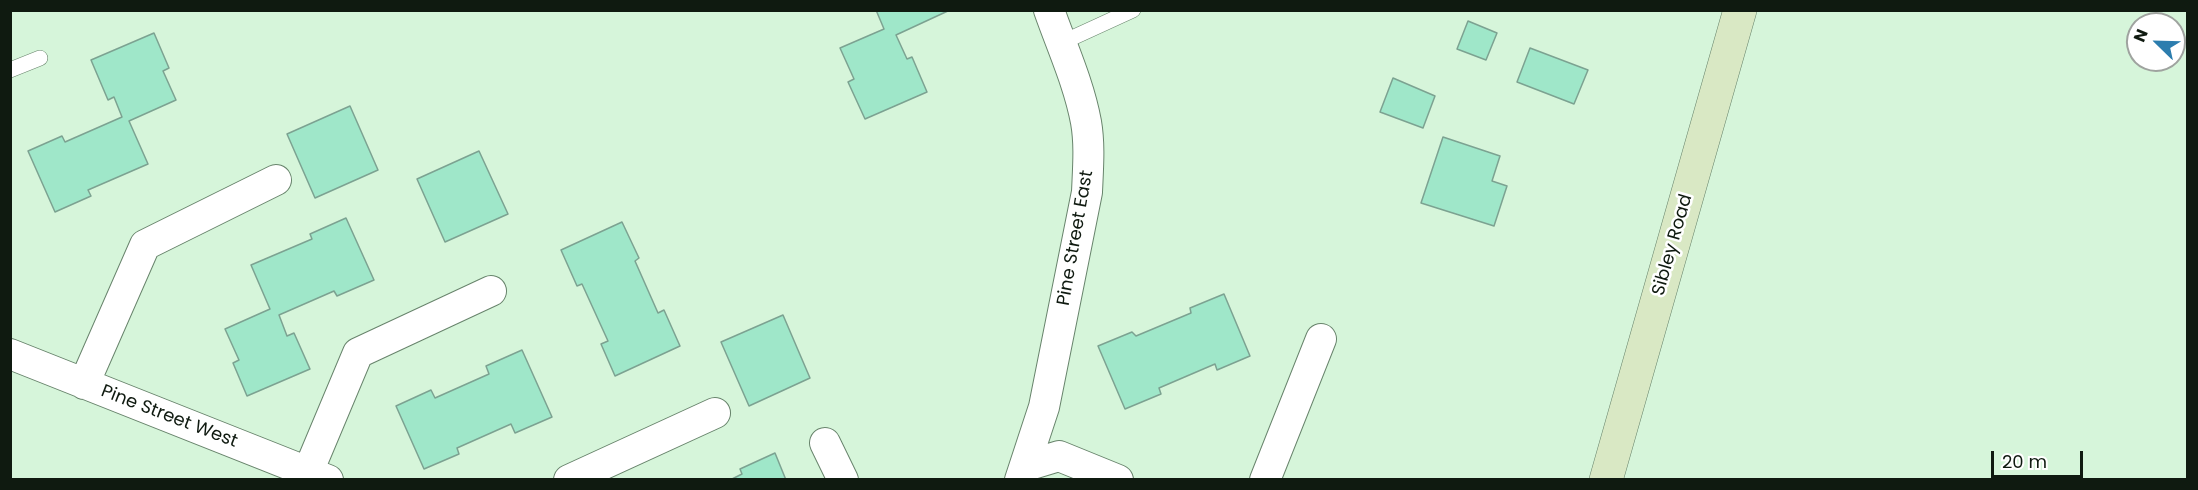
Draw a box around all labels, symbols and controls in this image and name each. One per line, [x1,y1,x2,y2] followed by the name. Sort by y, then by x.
[2126,12,2186,72] north arrow
[2128,26,2154,46] text: N
[1053,169,1099,307] street label: Pine Street East
[1648,192,1698,298] street label: Sibley Road
[98,381,240,453] street label: Pine Street West
[1994,439,2086,477] scale bar
[2002,449,2047,474] text: 20 m

